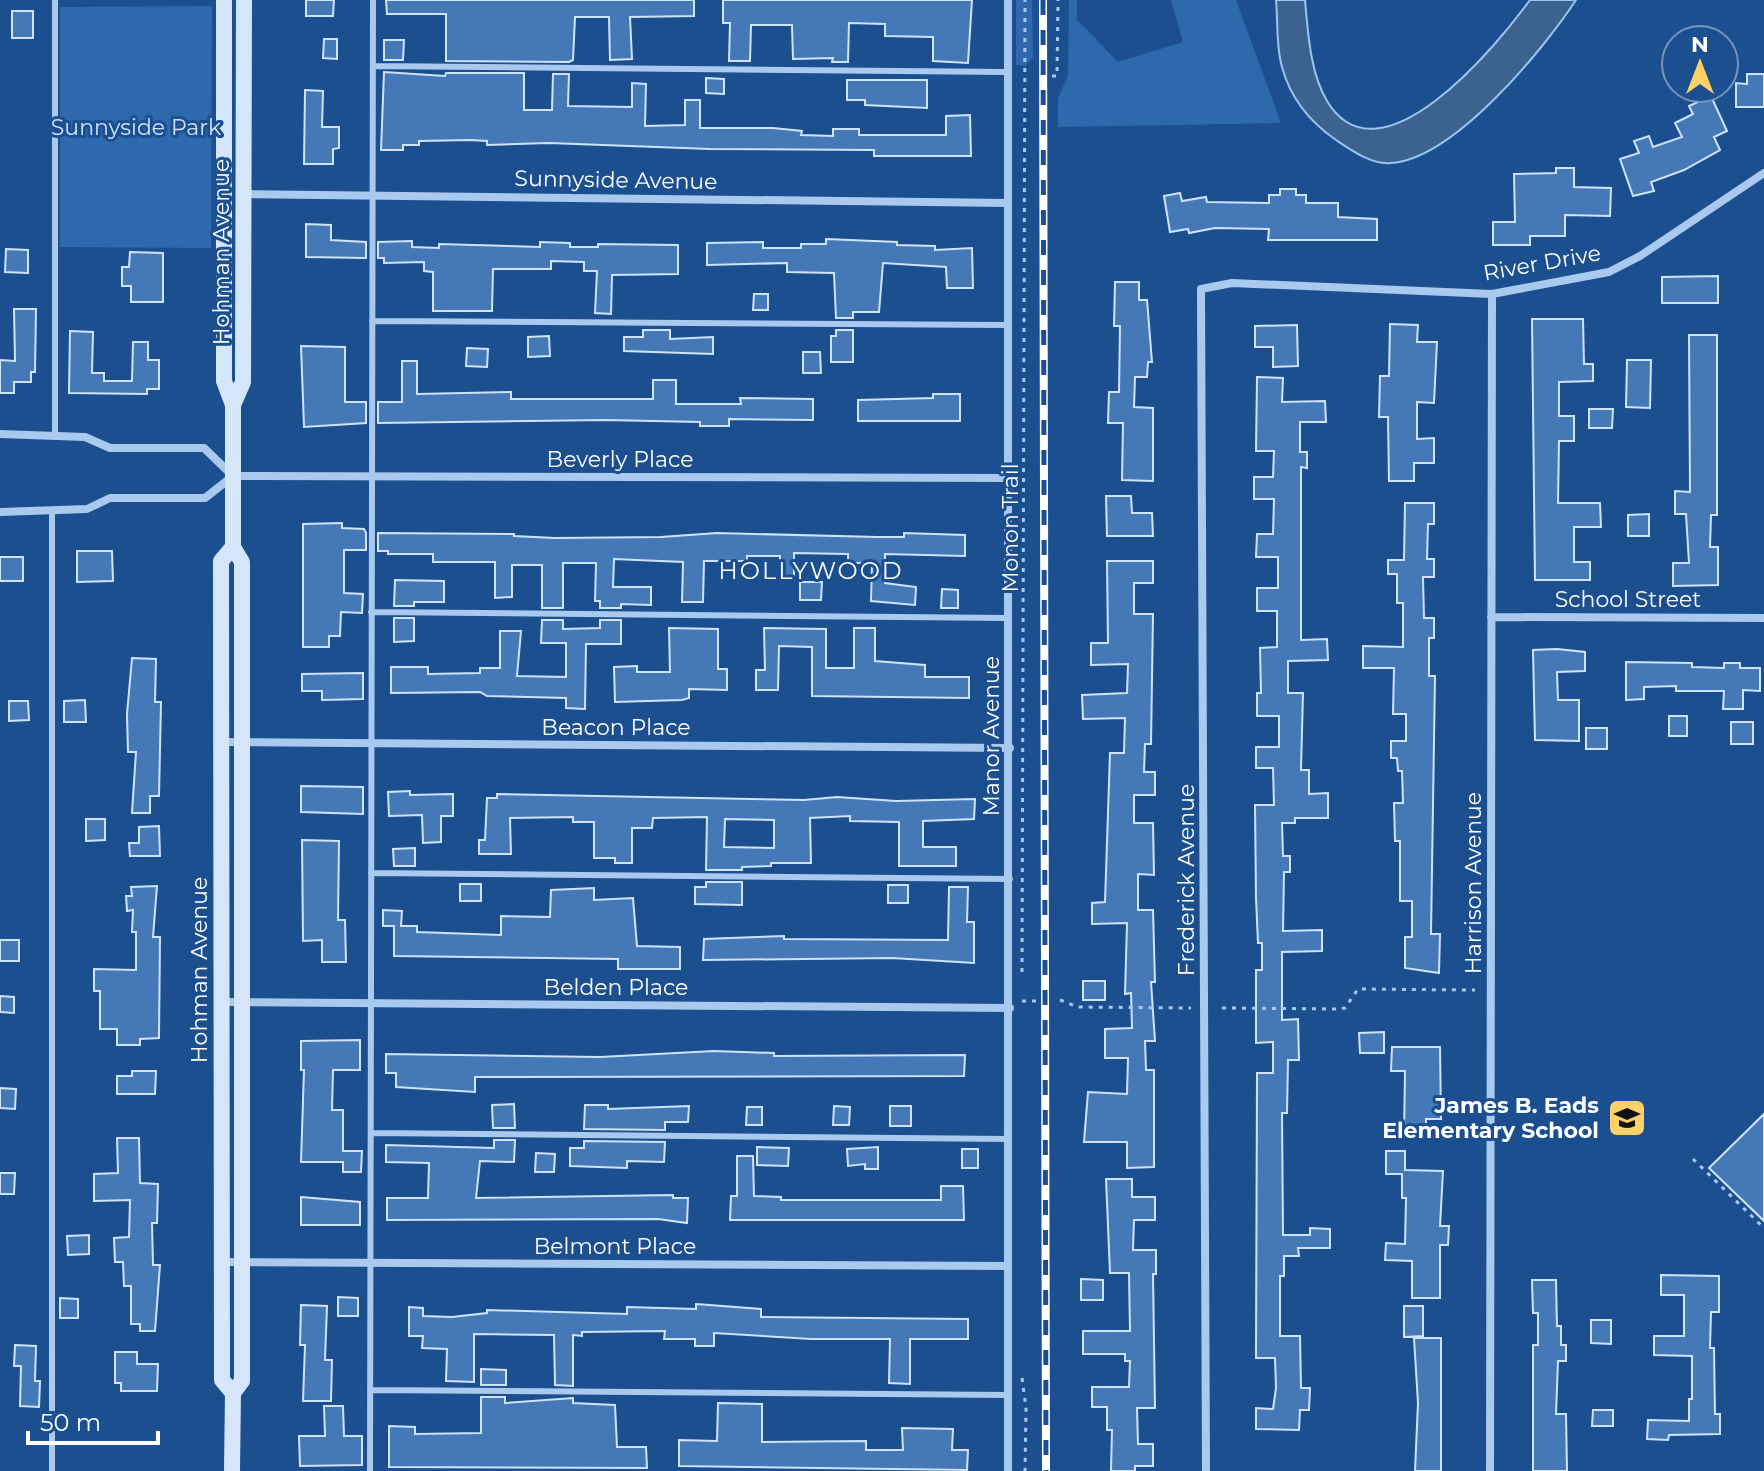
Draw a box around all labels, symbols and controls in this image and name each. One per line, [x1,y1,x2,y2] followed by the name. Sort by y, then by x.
[1660,24,1740,104] north arrow
[1691,31,1709,58] text: N
[51,114,222,141] park label: Sunnyside Park
[208,159,235,345] street label: Hohman Avenue
[514,165,718,195] street label: Sunnyside Avenue
[1481,239,1603,287] street label: River Drive
[547,446,693,473] street label: Beverly Place
[997,463,1024,593] street label: Monon Trail
[718,556,904,585] district label: HOLLYWOOD
[1555,586,1701,613] street label: School Street
[978,656,1005,816] street label: Manor Avenue
[541,714,691,741] street label: Beacon Place
[1173,784,1200,976] street label: Frederick Avenue
[1460,792,1487,974] street label: Harrison Avenue
[186,877,213,1063] street label: Hohman Avenue
[544,974,688,1001] street label: Belden Place
[1382,1092,1599,1144] place label: James B. Eads Elementary School
[1606,1097,1648,1139] school or university icon: James B. Eads Elementary School
[534,1233,696,1260] street label: Belmont Place
[28,1395,158,1445] scale bar
[40,1408,101,1437] text: 50 m

